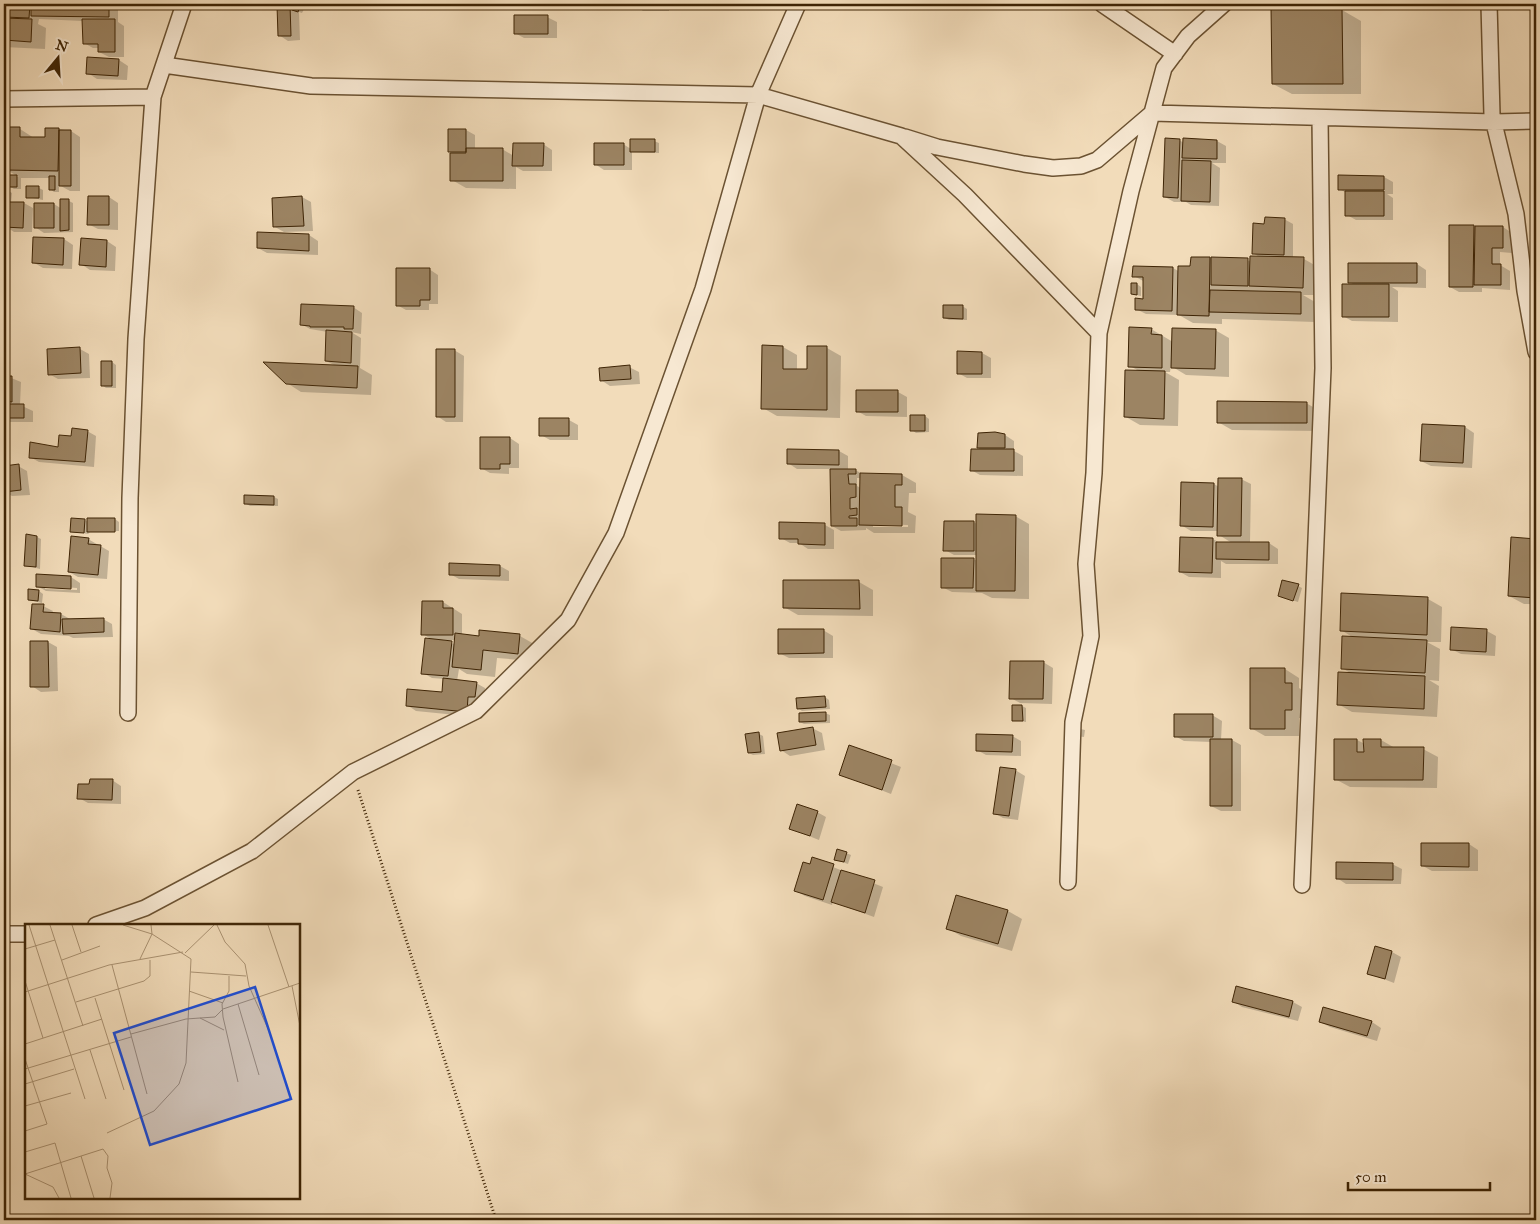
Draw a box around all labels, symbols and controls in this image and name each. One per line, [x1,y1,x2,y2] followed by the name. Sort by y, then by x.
[32,32,82,82] north arrow
[54,36,70,56] text: N
[25,924,300,1199] inset map
[1348,1159,1490,1191] scale bar
[1355,1168,1387,1186] text: 50 m

